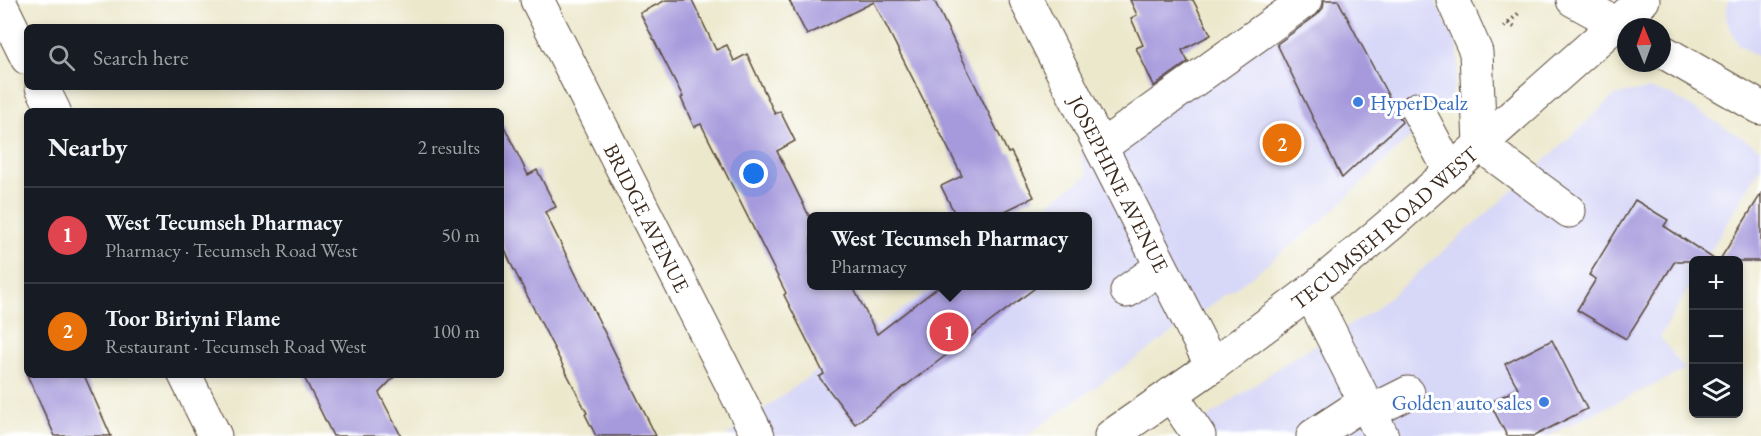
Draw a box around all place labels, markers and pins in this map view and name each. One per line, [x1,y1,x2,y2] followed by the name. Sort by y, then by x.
[1370,89,1468,116] place label: HyperDealz
[1351,95,1365,109] marker: HyperDealz
[1262,120,1302,166] pin: 2
[930,310,968,354] pin: 1
[1392,389,1532,416] place label: Golden auto sales
[1537,395,1551,409] marker: Golden auto sales

